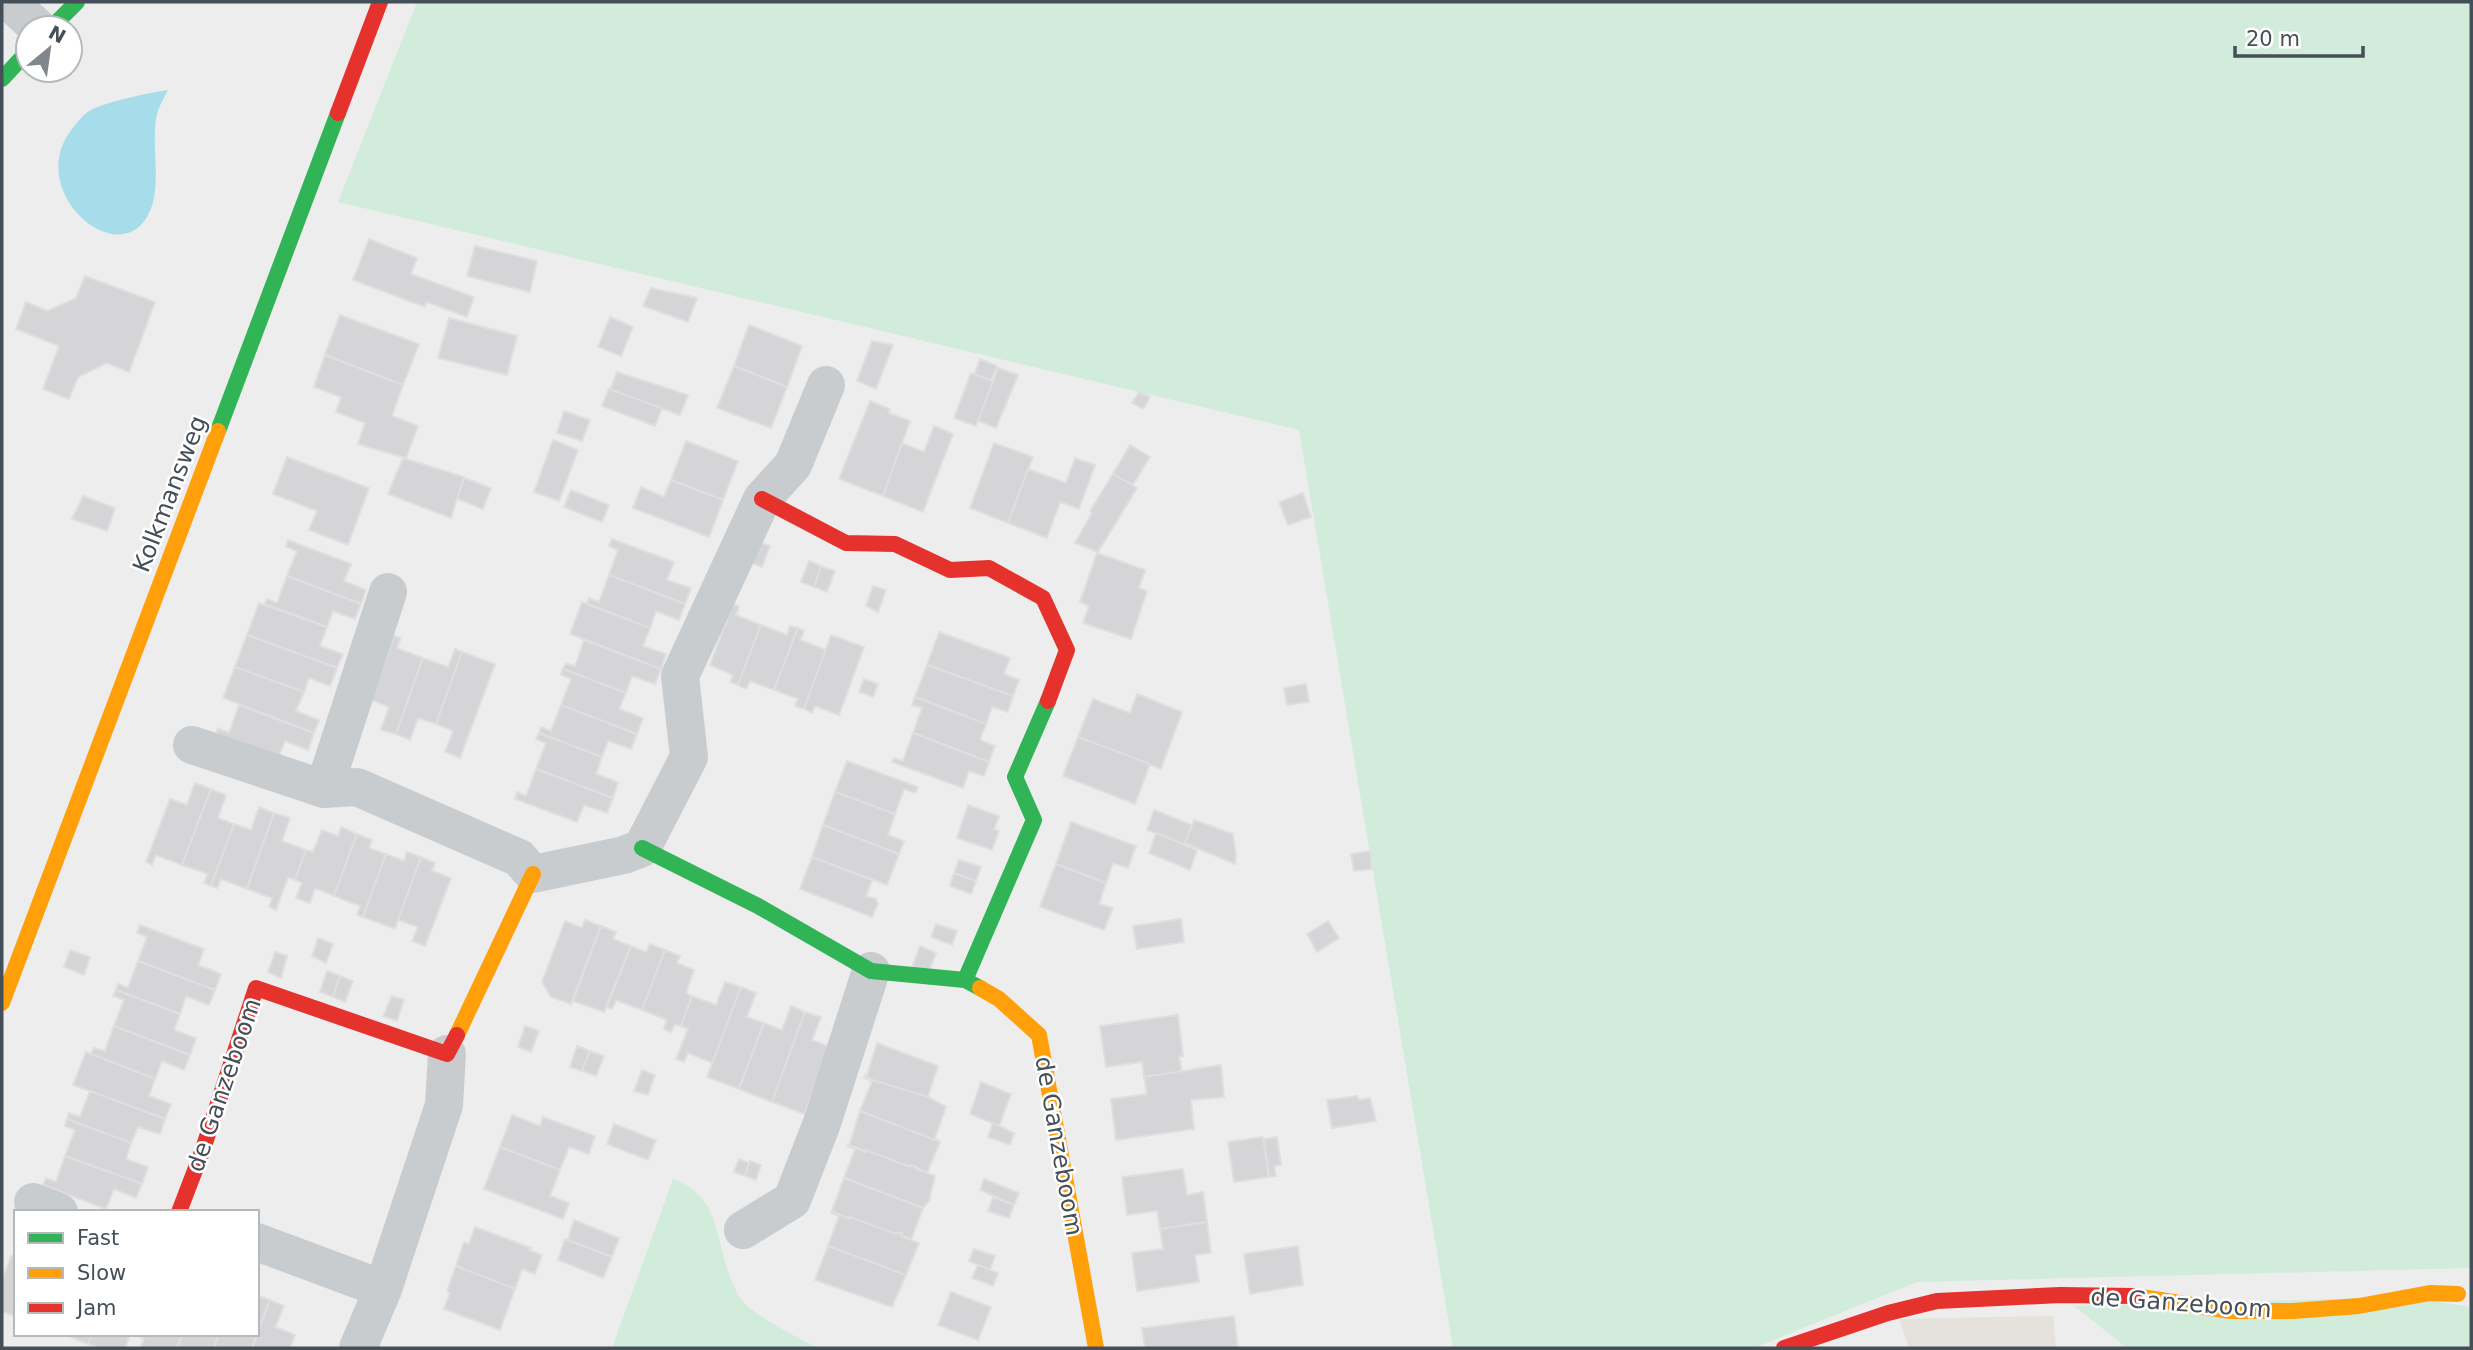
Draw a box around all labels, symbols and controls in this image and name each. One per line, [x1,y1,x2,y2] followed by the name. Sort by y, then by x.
[14,14,84,84] north arrow
[2235,14,2363,58] scale bar
[45,21,70,48] text: N
[2246,27,2300,51] text: 20 m
[127,412,213,576] street label: Kolkmansweg
[181,995,267,1175] street label: de Ganzeboom
[1029,1054,1089,1238] street label: de Ganzeboom
[14,1210,259,1336] legend
[77,1226,119,1250] text: Fast
[77,1261,126,1285] text: Slow
[2089,1283,2273,1323] street label: de Ganzeboom
[75,1296,117,1320] text: Jam

